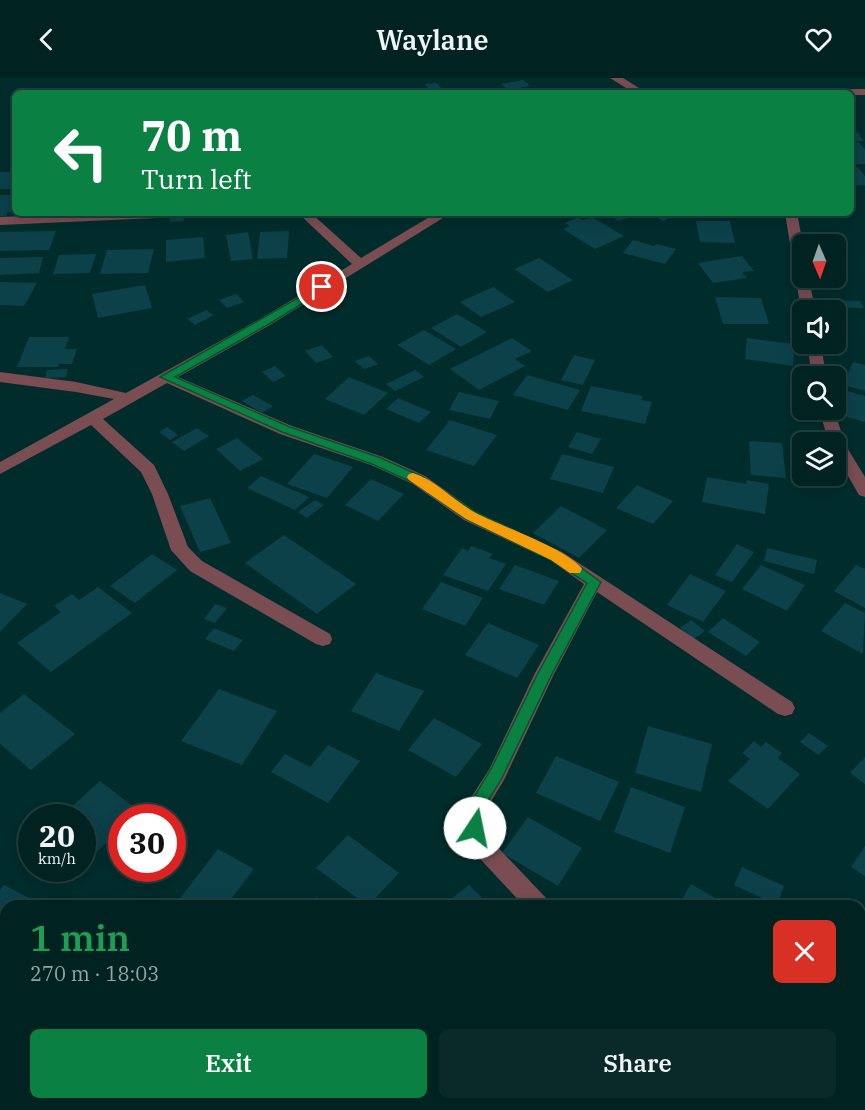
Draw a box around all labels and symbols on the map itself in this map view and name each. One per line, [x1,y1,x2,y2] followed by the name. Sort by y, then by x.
[792,234,846,288] north arrow
[296,261,347,312] pin
[443,796,507,860] position arrow
[108,804,186,882] speed limit sign: 30

